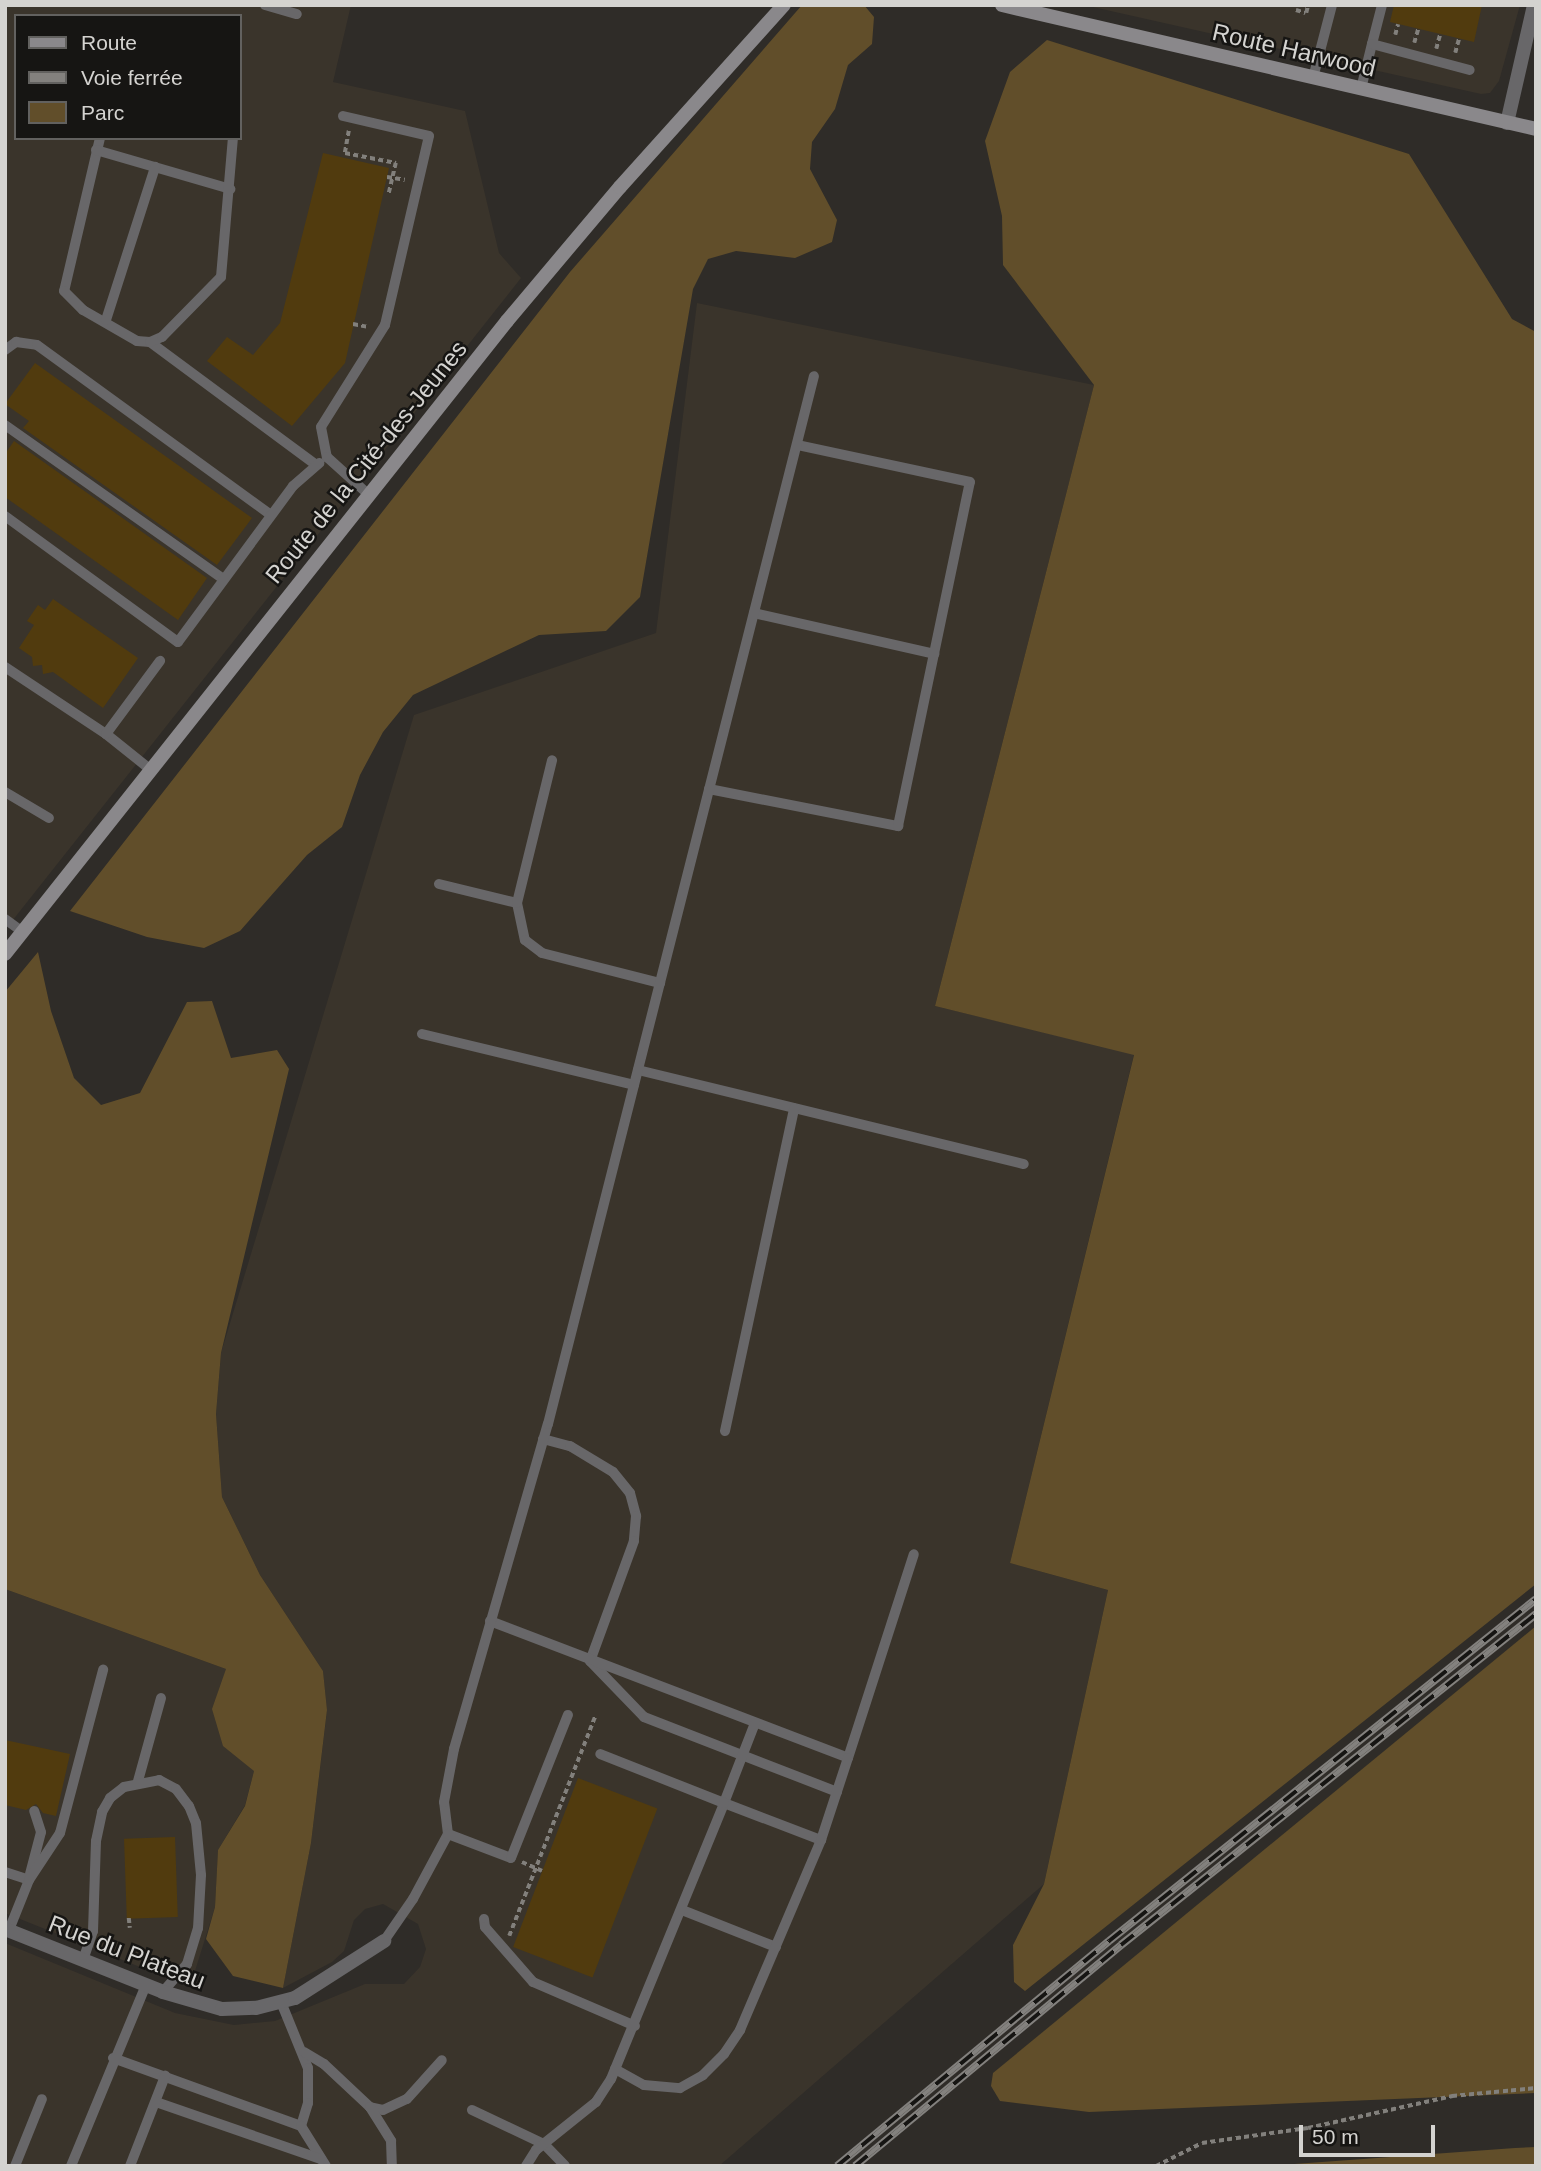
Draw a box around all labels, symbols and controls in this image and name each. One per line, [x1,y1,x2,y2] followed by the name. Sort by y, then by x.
[14,14,242,140] legend
[1210,17,1378,83] street label: Route Harwood
[81,31,137,54] text: Route
[81,66,183,89] text: Voie ferrée
[81,101,124,124] text: Parc
[259,335,473,589] street label: Route de la Cité-des-Jeunes
[45,1909,209,1995] street label: Rue du Plateau
[1303,2112,1440,2156] scale bar
[1312,2125,1359,2148] text: 50 m

